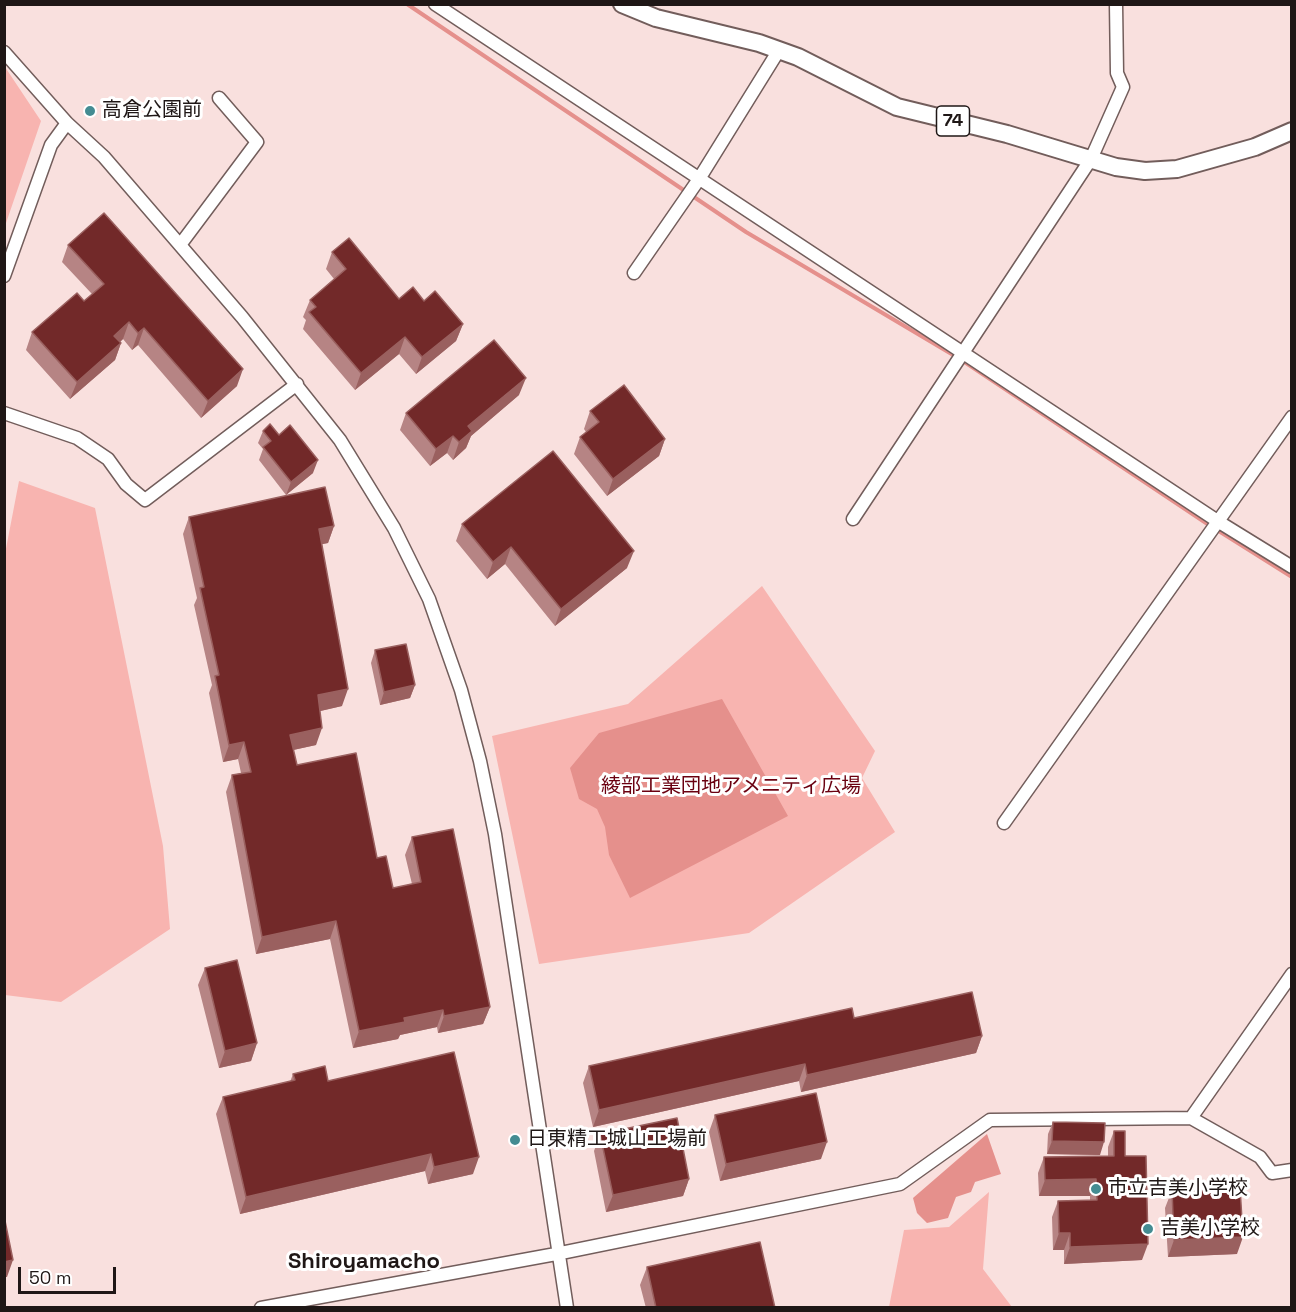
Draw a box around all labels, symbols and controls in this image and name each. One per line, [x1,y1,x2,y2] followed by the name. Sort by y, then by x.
[102,99,202,123] place label: 高倉公園前
[83,104,97,118] marker: 高倉公園前
[936,106,970,136] road number: 74
[601,775,861,799] park label: 綾部工業団地アメニティ広場
[527,1128,707,1152] place label: 日東精工城山工場前
[508,1133,522,1147] marker: 日東精工城山工場前
[1108,1177,1248,1201] place label: 市立吉美小学校
[1089,1182,1103,1196] marker: 市立吉美小学校
[1160,1217,1260,1241] place label: 吉美小学校
[1141,1222,1155,1236] marker: 吉美小学校
[288,1249,440,1275] district label: Shiroyamacho
[21,1255,118,1293] scale bar
[29,1266,71,1289] text: 50 m

